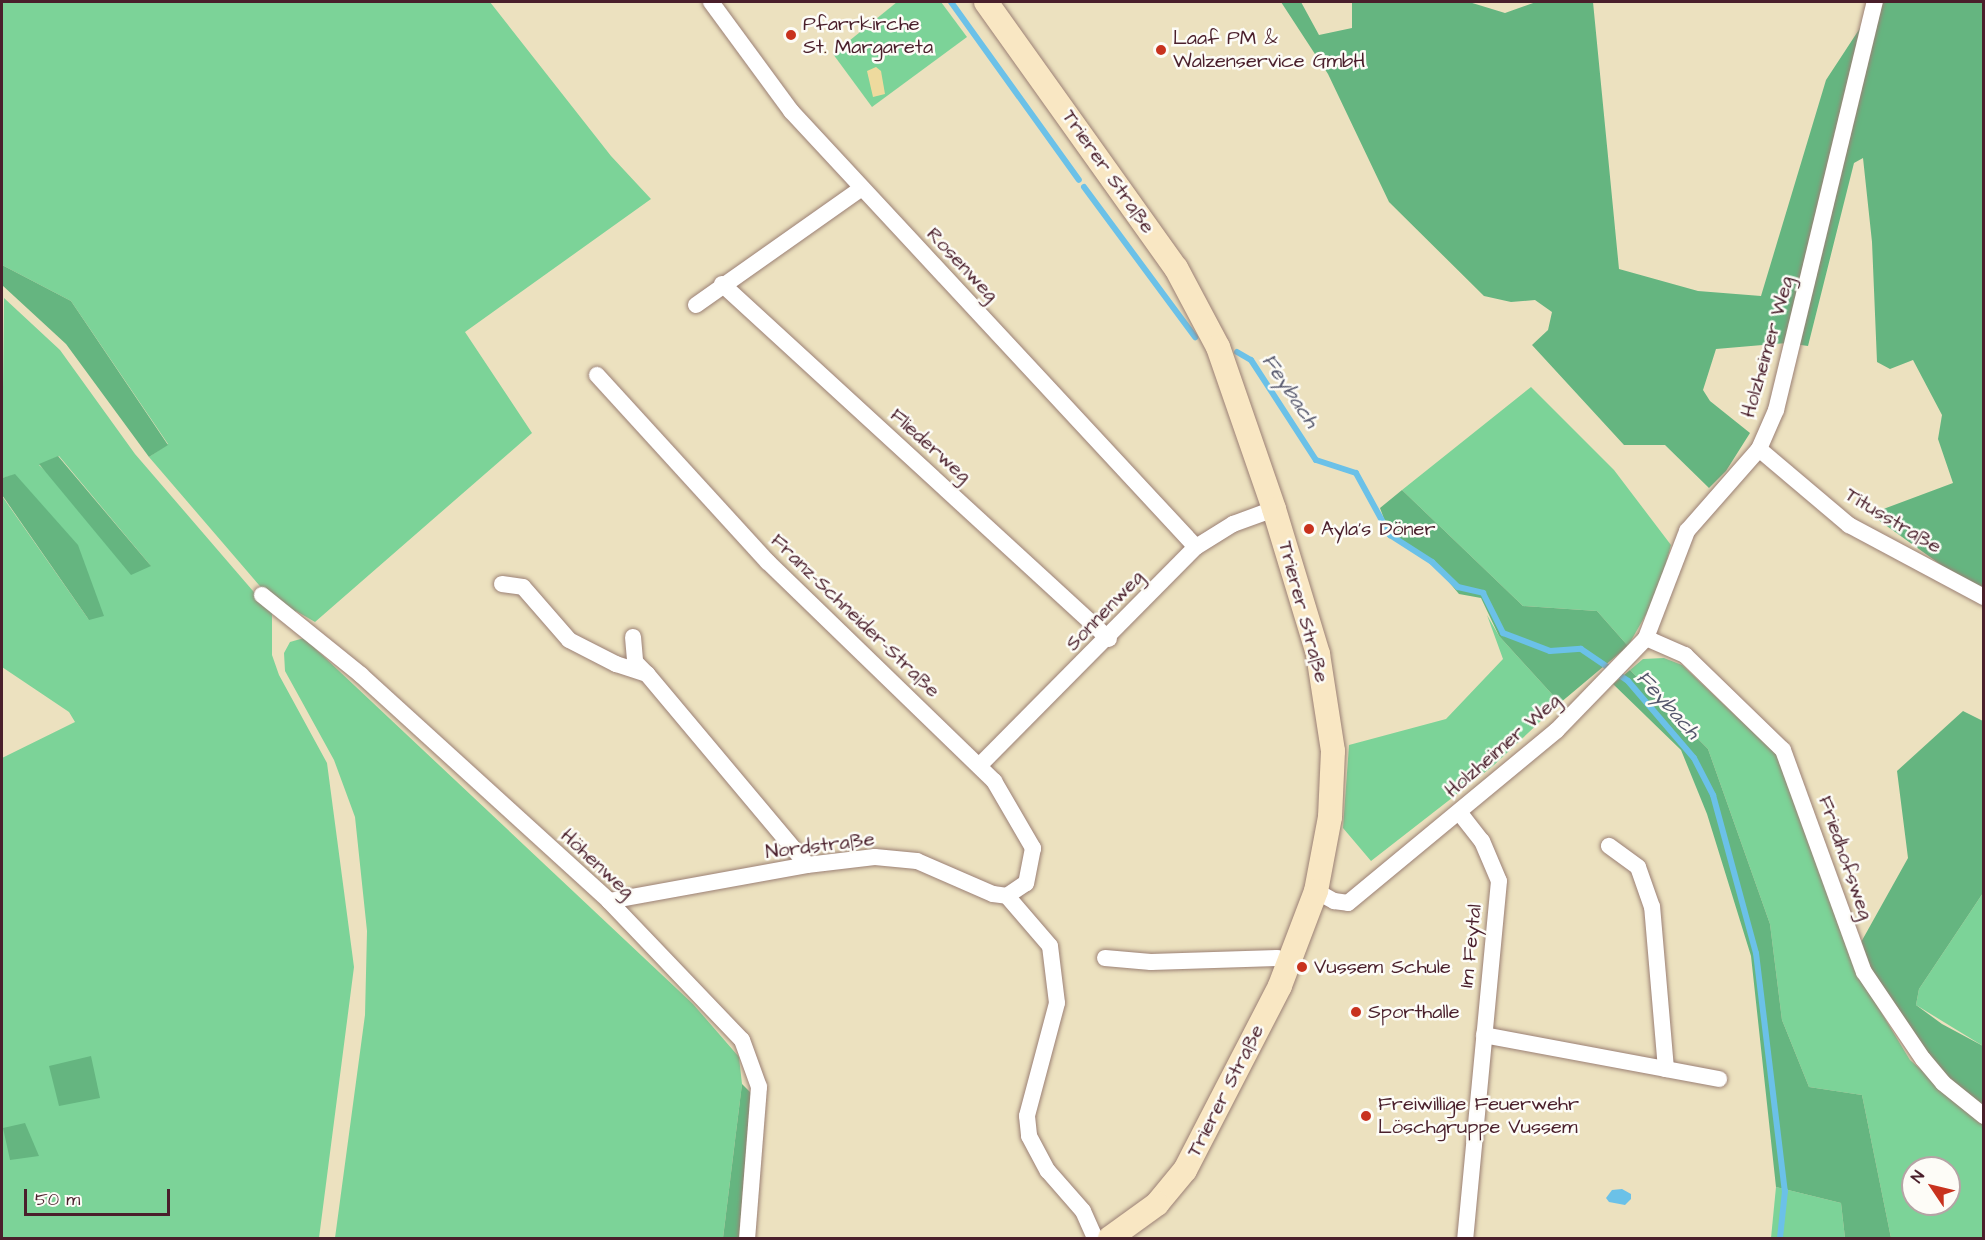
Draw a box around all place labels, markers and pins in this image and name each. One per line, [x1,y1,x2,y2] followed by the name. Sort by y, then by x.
[803,12,933,59] place label: Pfarrkirche St. Margareta
[1173,27,1365,74] place label: Laaf PM & Walzenservice GmbH
[784,28,798,42] marker: Pfarrkirche St. Margareta
[1154,43,1168,57] marker: Laaf PM & Walzenservice GmbH
[1321,517,1435,541] place label: Ayla's Döner
[1302,522,1316,536] marker: Ayla's Döner
[1314,955,1451,979] place label: Vussem Schule
[1295,960,1309,974] marker: Vussem Schule
[1368,1000,1460,1024] place label: Sporthalle
[1349,1005,1363,1019] marker: Sporthalle
[1378,1092,1579,1139] place label: Freiwillige Feuerwehr Löschgruppe Vussem
[1359,1109,1373,1123] marker: Freiwillige Feuerwehr Löschgruppe Vussem

